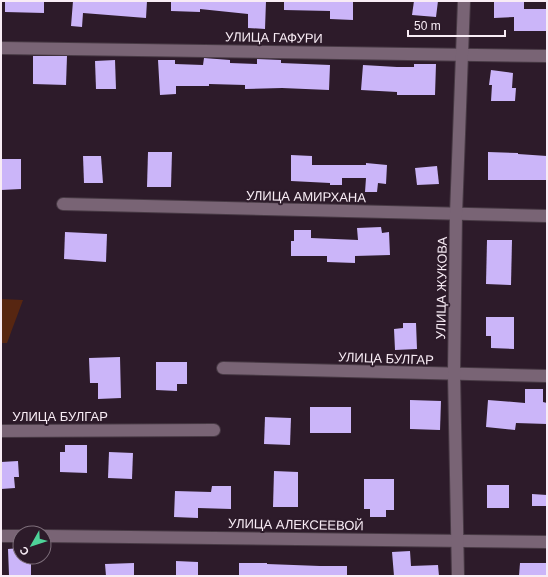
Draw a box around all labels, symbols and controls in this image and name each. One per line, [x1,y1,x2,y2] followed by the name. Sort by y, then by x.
[408,12,505,38] scale bar
[414,19,441,33] text: 50 m
[225,29,323,46] street label: УЛИЦА ГАФУРИ
[246,188,366,205] street label: УЛИЦА АМИРХАНА
[433,236,450,339] street label: УЛИЦА ЖУКОВА
[338,349,434,368] street label: УЛИЦА БУЛГАР
[12,409,108,424] street label: УЛИЦА БУЛГАР
[228,516,364,533] street label: УЛИЦА АЛЕКСЕЕВОЙ
[12,525,52,565] north arrow
[17,544,31,558] text: С

